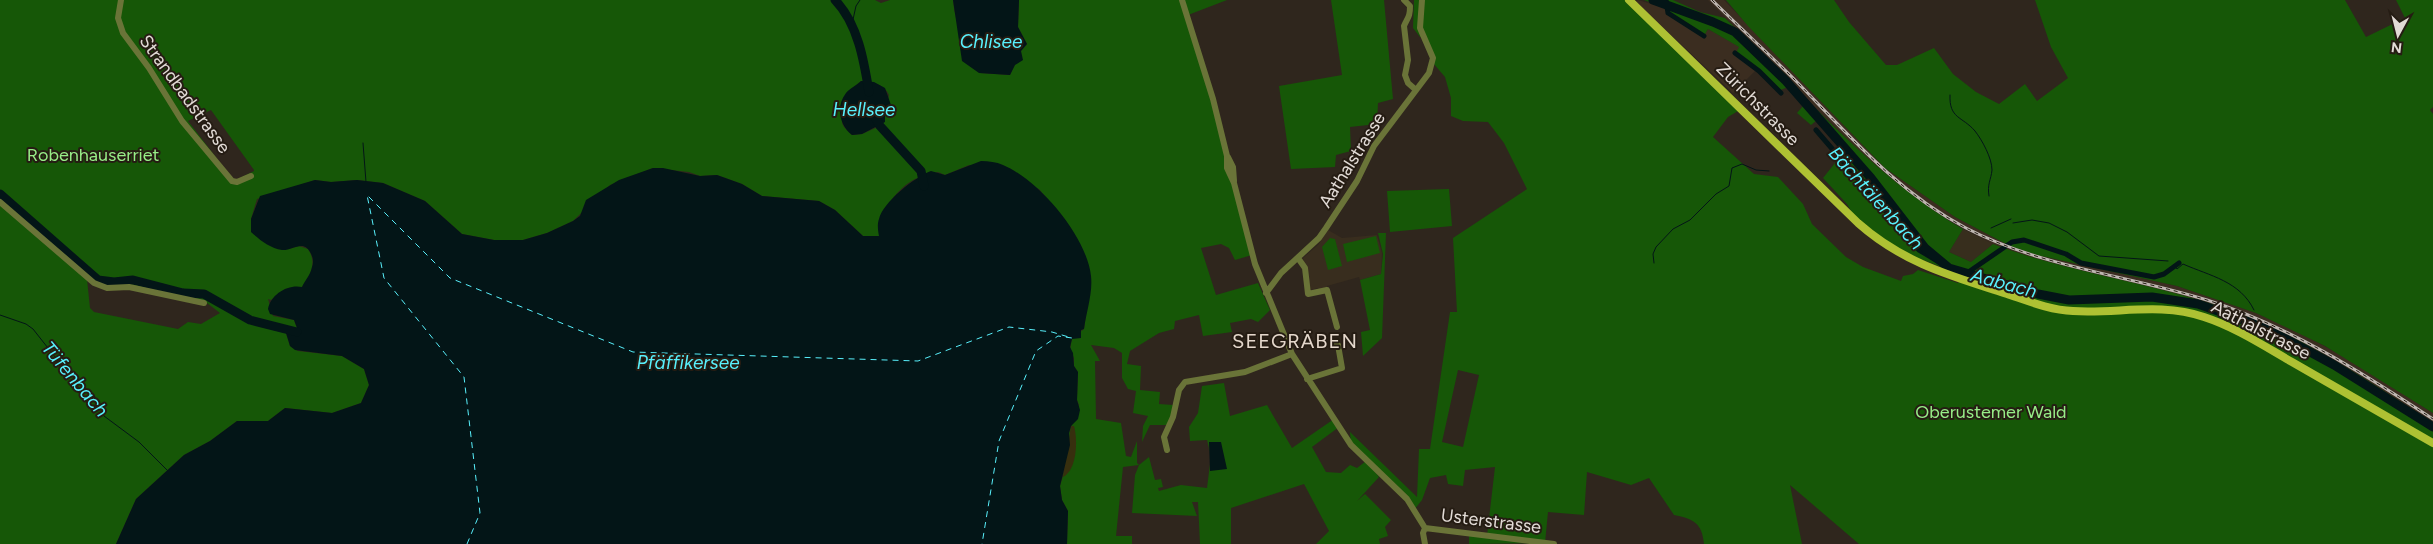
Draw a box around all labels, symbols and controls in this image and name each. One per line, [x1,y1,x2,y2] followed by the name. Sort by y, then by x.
[2373,10,2423,60] north arrow
[135,30,235,158] street label: Strandbadstrasse
[960,30,1023,53] water label: Chlisee
[2390,38,2403,57] text: N
[1712,58,1804,150] street label: Zürichstrasse
[833,98,896,121] water label: Hellsee
[1314,108,1390,212] street label: Aathalstrasse
[1824,142,1929,255] water label: Bächtälenbach
[27,144,159,166] park label: Robenhauserriet
[1968,263,2040,303] water label: Aabach
[2208,296,2314,364] street label: Aathalstrasse
[1232,329,1358,353] district label: SEEGRÄBEN
[37,337,113,422] water label: Tüfenbach
[636,351,740,374] water label: Pfäffikersee
[1915,401,2067,423] park label: Oberustemer Wald
[1440,504,1543,538] street label: Usterstrasse

